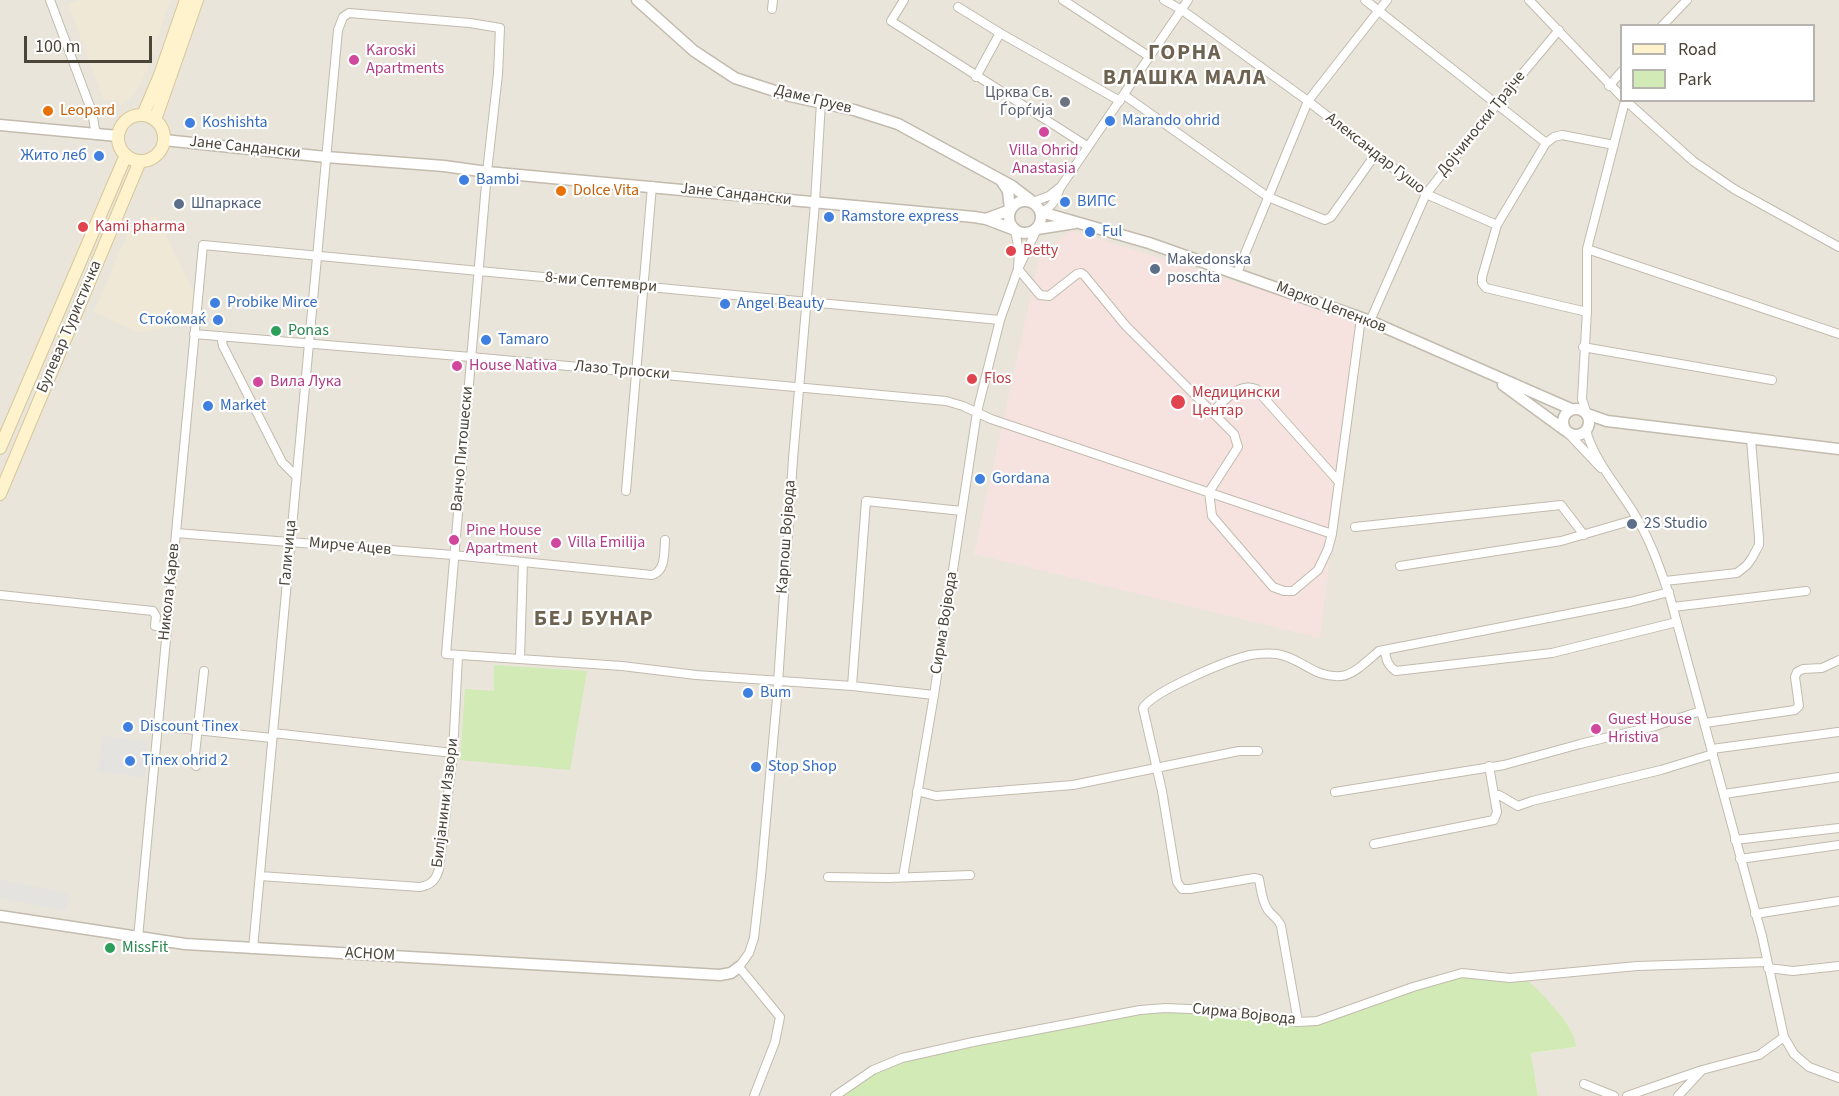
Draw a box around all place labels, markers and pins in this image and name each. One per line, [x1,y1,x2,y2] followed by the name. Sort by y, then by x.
[366,41,444,79] place label: Karoski Apartments
[347,53,361,67] marker: Karoski Apartments
[985,83,1053,121] place label: Црква Св. Ѓoрѓијa
[1058,95,1072,109] marker: Црква Св. Ѓoрѓијa
[60,101,115,121] place label: Leopard
[41,104,55,118] marker: Leopard
[1122,111,1220,131] place label: Marando ohrid
[202,113,268,133] place label: Koshishta
[1103,114,1117,128] marker: Marando ohrid
[183,116,197,130] marker: Koshishta
[1037,125,1051,139] marker: Villa Ohrid Anastasia
[1009,141,1079,179] place label: Villa Ohrid Anastasia
[21,146,87,166] place label: Жито леб
[92,149,106,163] marker: Жито леб
[476,170,520,190] place label: Bambi
[457,173,471,187] marker: Bambi
[573,181,639,201] place label: Dolce Vita
[554,184,568,198] marker: Dolce Vita
[1077,192,1116,212] place label: ВИПС
[191,194,262,214] place label: Шпаркасе
[1058,195,1072,209] marker: ВИПС
[172,197,186,211] marker: Шпаркасе
[841,207,959,227] place label: Ramstore express
[822,210,836,224] marker: Ramstore express
[95,217,185,237] place label: Kami pharma
[76,220,90,234] marker: Kami pharma
[1102,222,1122,242] place label: Ful
[1083,225,1097,239] marker: Ful
[1023,241,1058,261] place label: Betty
[1004,244,1018,258] marker: Betty
[1167,250,1251,288] place label: Makedonska poschta
[1148,262,1162,276] marker: Makedonska poschta
[227,293,318,313] place label: Probike Mirce
[737,294,824,314] place label: Angel Beauty
[208,296,222,310] marker: Probike Mirce
[718,297,732,311] marker: Angel Beauty
[139,310,206,330] place label: Стоќомаќ
[211,313,225,327] marker: Стоќомаќ
[288,321,329,341] place label: Ponas
[269,324,283,338] marker: Ponas
[498,330,549,350] place label: Tamaro
[479,333,493,347] marker: Tamaro
[469,356,557,376] place label: House Nativa
[450,359,464,373] marker: House Nativa
[984,369,1011,389] place label: Flos
[270,372,342,392] place label: Вила Лука
[965,372,979,386] marker: Flos
[251,375,265,389] marker: Вила Лука
[1192,383,1280,421] place label: Медицински Центар
[1169,393,1187,411] marker: Медицински Центар
[220,396,266,416] place label: Market
[201,399,215,413] marker: Market
[992,469,1050,489] place label: Gordana
[973,472,987,486] marker: Gordana
[1644,514,1707,534] place label: 2S Studio
[1625,517,1639,531] marker: 2S Studio
[466,521,541,559] place label: Pine House Apartment
[447,533,461,547] marker: Pine House Apartment
[568,533,645,553] place label: Villa Emilija
[549,536,563,550] marker: Villa Emilija
[760,683,791,703] place label: Bum
[741,686,755,700] marker: Bum
[1608,710,1692,748] place label: Guest House Hristiva
[140,717,238,737] place label: Discount Tinex
[121,720,135,734] marker: Discount Tinex
[1589,722,1603,736] marker: Guest House Hristiva
[142,751,228,771] place label: Tinex ohrid 2
[123,754,137,768] marker: Tinex ohrid 2
[768,757,837,777] place label: Stop Shop
[749,760,763,774] marker: Stop Shop
[122,938,168,958] place label: MissFit
[103,941,117,955] marker: MissFit

